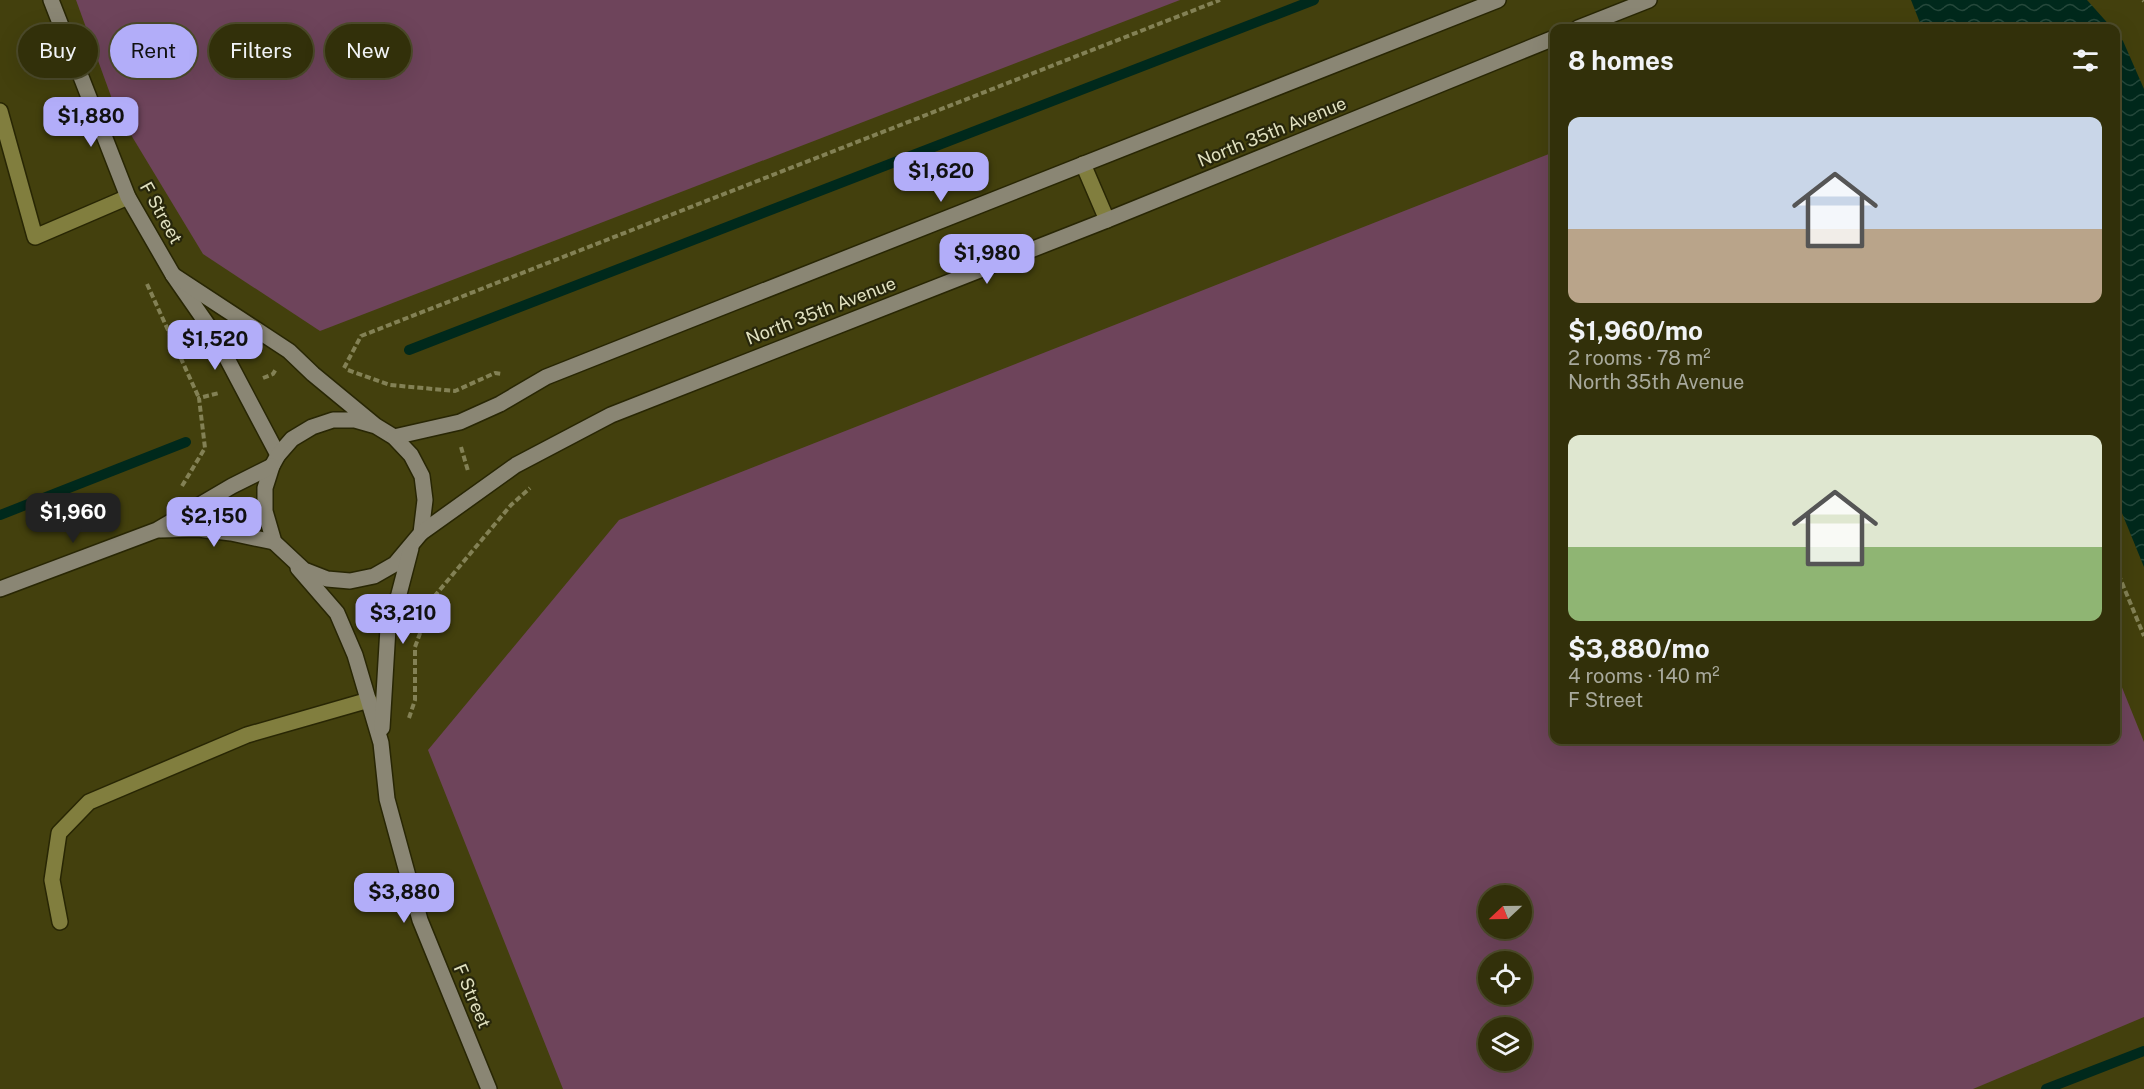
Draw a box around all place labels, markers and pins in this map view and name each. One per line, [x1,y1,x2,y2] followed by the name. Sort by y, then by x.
[42,97,140,148] pin: $1,880
[892,152,990,203] pin: $1,620
[938,234,1036,285] pin: $1,980
[166,320,264,371] pin: $1,520
[24,493,122,544] pin: $1,960
[165,497,263,548] pin: $2,150
[354,594,452,645] pin: $3,210
[355,873,453,924] pin: $3,880

